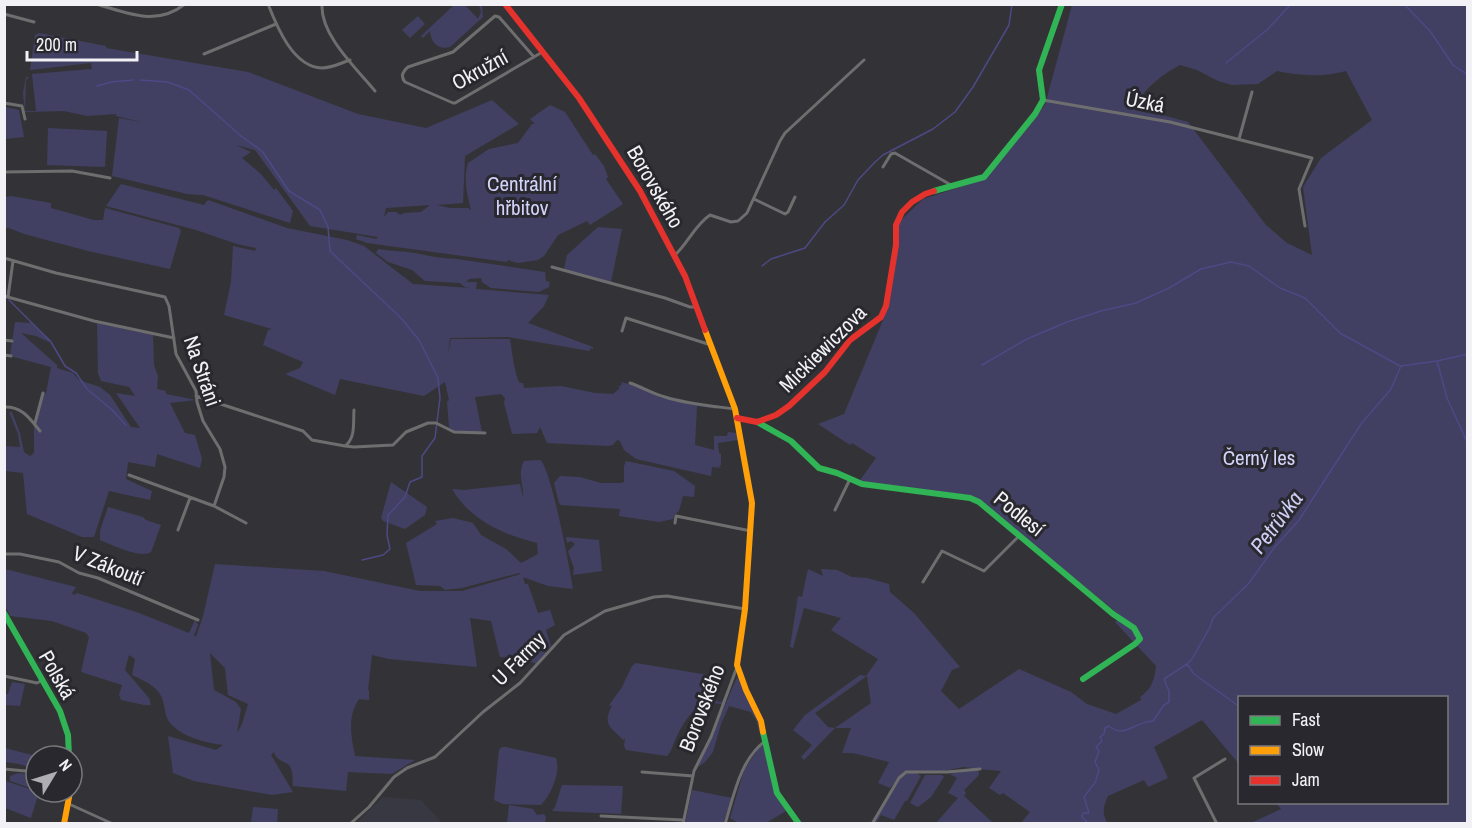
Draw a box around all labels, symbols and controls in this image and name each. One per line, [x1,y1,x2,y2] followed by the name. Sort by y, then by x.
[27,24,136,62] scale bar
[36,32,77,57] text: 200 m
[446,42,513,97] street label: Okružní
[1123,84,1168,120] street label: Úzká
[620,140,691,233] street label: Borovského
[487,169,557,222] park label: Centrální hřbitov
[772,298,873,399] street label: Mickiewiczova
[177,332,228,410] street label: Na Stráni
[1223,443,1295,472] park label: Černý les
[988,484,1051,543] street label: Podlesí
[1243,485,1309,559] water label: Petrůvka
[69,538,148,593] street label: V Zákoutí
[485,625,552,692] street label: U Farmy
[32,645,83,705] street label: Polská
[672,660,731,755] street label: Borovského
[1238,696,1448,804] legend
[1292,707,1320,732] text: Fast
[1292,737,1324,762] text: Slow
[24,744,84,804] north arrow
[54,754,77,775] text: N
[1292,767,1320,792] text: Jam

